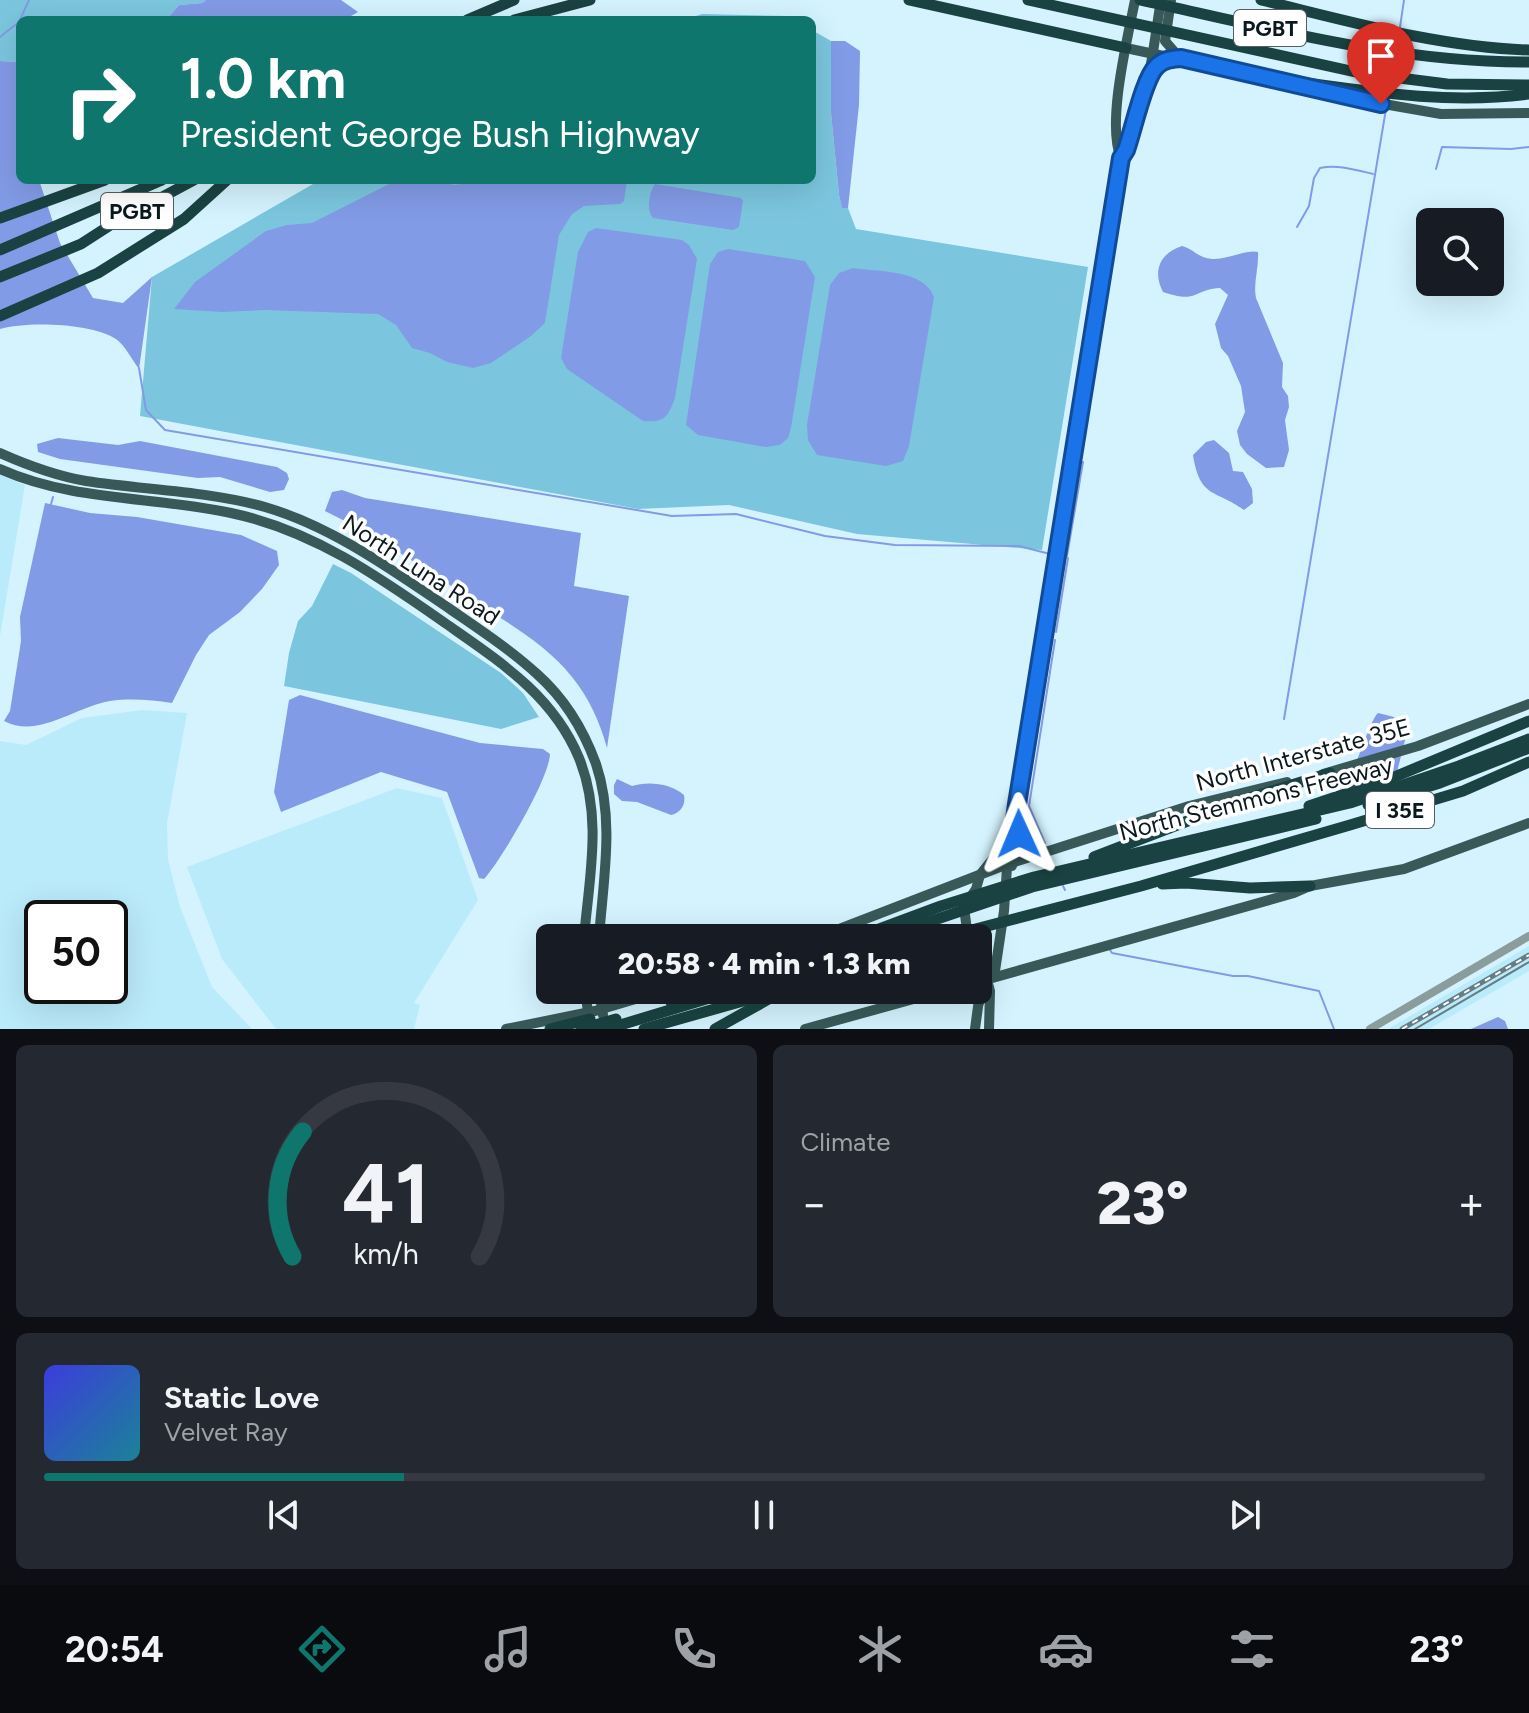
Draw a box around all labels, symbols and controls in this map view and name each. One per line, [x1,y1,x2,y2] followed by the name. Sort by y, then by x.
[1234,10,1306,46] road number: PGBT
[1347,22,1415,104] pin
[1359,34,1403,78] icon: arrive
[180,45,346,112] text: 1.0 km
[48,48,152,152] icon: right
[180,113,700,156] text: President George Bush Highway
[101,193,173,229] road number: PGBT
[1416,208,1504,296] map controls
[1416,208,1504,296] button: search
[337,508,505,631] street label: North Luna Road
[1193,712,1413,797] street label: North Interstate 35E
[1116,750,1396,847] street label: North Stemmons Freeway
[977,792,1061,876] position arrow
[1366,792,1434,828] road number: I 35E
[24,900,128,1004] speed limit sign: 50
[618,945,910,982] text: 20:58 · 4 min · 1.3 km
[801,1126,890,1158] text: Climate
[342,1144,430,1244] text: 41
[1097,1167,1189,1239] text: 23°
[801,1177,828,1230] text: −
[1458,1177,1485,1230] text: +
[354,1237,419,1271] text: km/h
[164,1379,319,1416] text: Static Love
[164,1416,288,1448] text: Velvet Ray
[262,1493,306,1537] icon: previous
[742,1493,786,1537] icon: pause
[1223,1493,1267,1537] icon: next
[294,1621,350,1677] icon: directions
[480,1621,536,1677] icon: music
[666,1621,722,1677] icon: phone
[852,1621,908,1677] icon: climate
[1038,1621,1094,1677] icon: car
[1224,1621,1280,1677] icon: filters
[65,1628,164,1671] text: 20:54
[1409,1628,1464,1671] text: 23°

